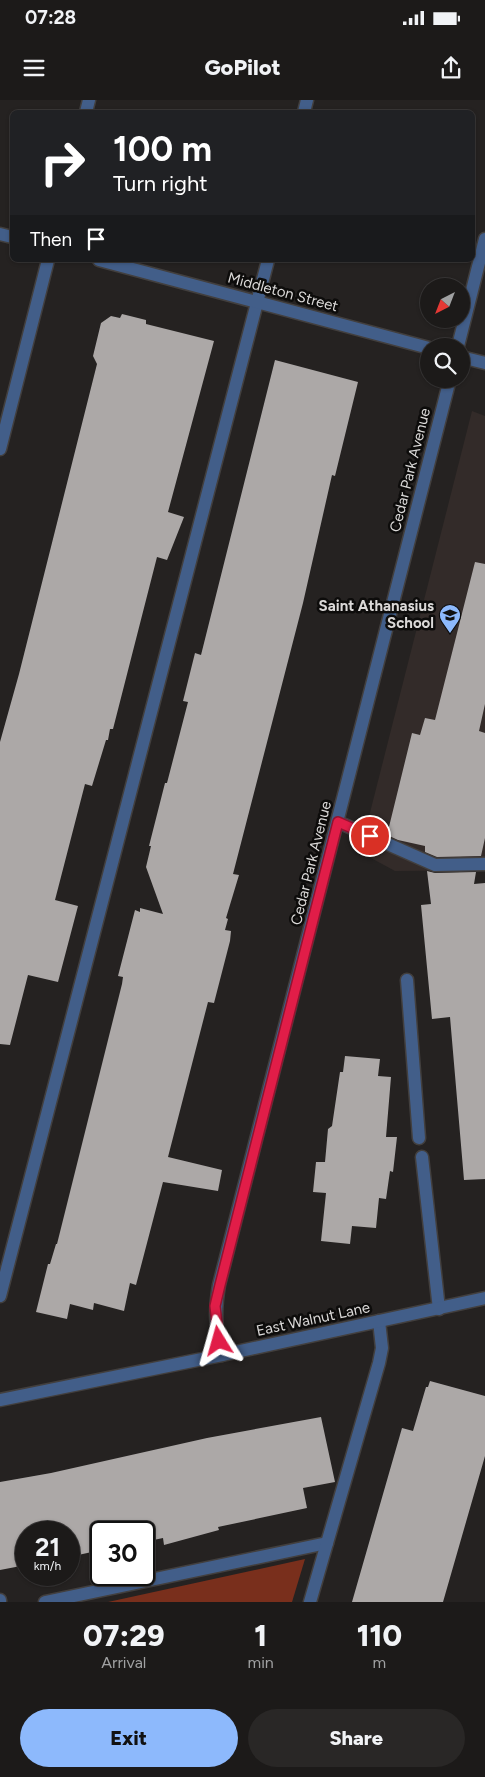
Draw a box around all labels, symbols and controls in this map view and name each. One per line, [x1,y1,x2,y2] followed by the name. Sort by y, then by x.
[25,6,76,29] text: 07:28
[20,54,48,82] icon: menu
[204,54,281,81] text: GoPilot
[437,54,465,82] icon: share
[113,128,212,170] text: 100 m
[30,130,95,195] icon: right
[113,170,208,197] text: Turn right
[82,225,110,253] icon: arrive
[30,228,72,251] text: Then
[226,269,341,315] street label: Middleton Street
[420,278,470,328] north arrow
[420,278,470,388] map controls
[420,338,470,388] button: search
[386,406,434,534] street label: Cedar Park Avenue
[319,597,434,632] place label: Saint Athanasius School
[438,603,462,634] school or university icon: Saint Athanasius School
[287,799,335,927] street label: Cedar Park Avenue
[349,815,391,857] pin
[356,822,384,850] icon: arrive
[255,1298,371,1340] street label: East Walnut Lane
[192,1314,244,1366] position arrow
[90,1521,155,1586] speed limit sign: 30
[35,1532,60,1562] text: 21
[34,1559,61,1573] text: km/h
[83,1617,164,1654] text: 07:29
[254,1617,267,1654] text: 1
[357,1617,402,1654] text: 110
[101,1653,146,1672] text: Arrival
[248,1653,274,1672] text: min
[373,1653,386,1672] text: m
[20,1709,238,1767] button: Exit
[248,1709,465,1767] button: Share

